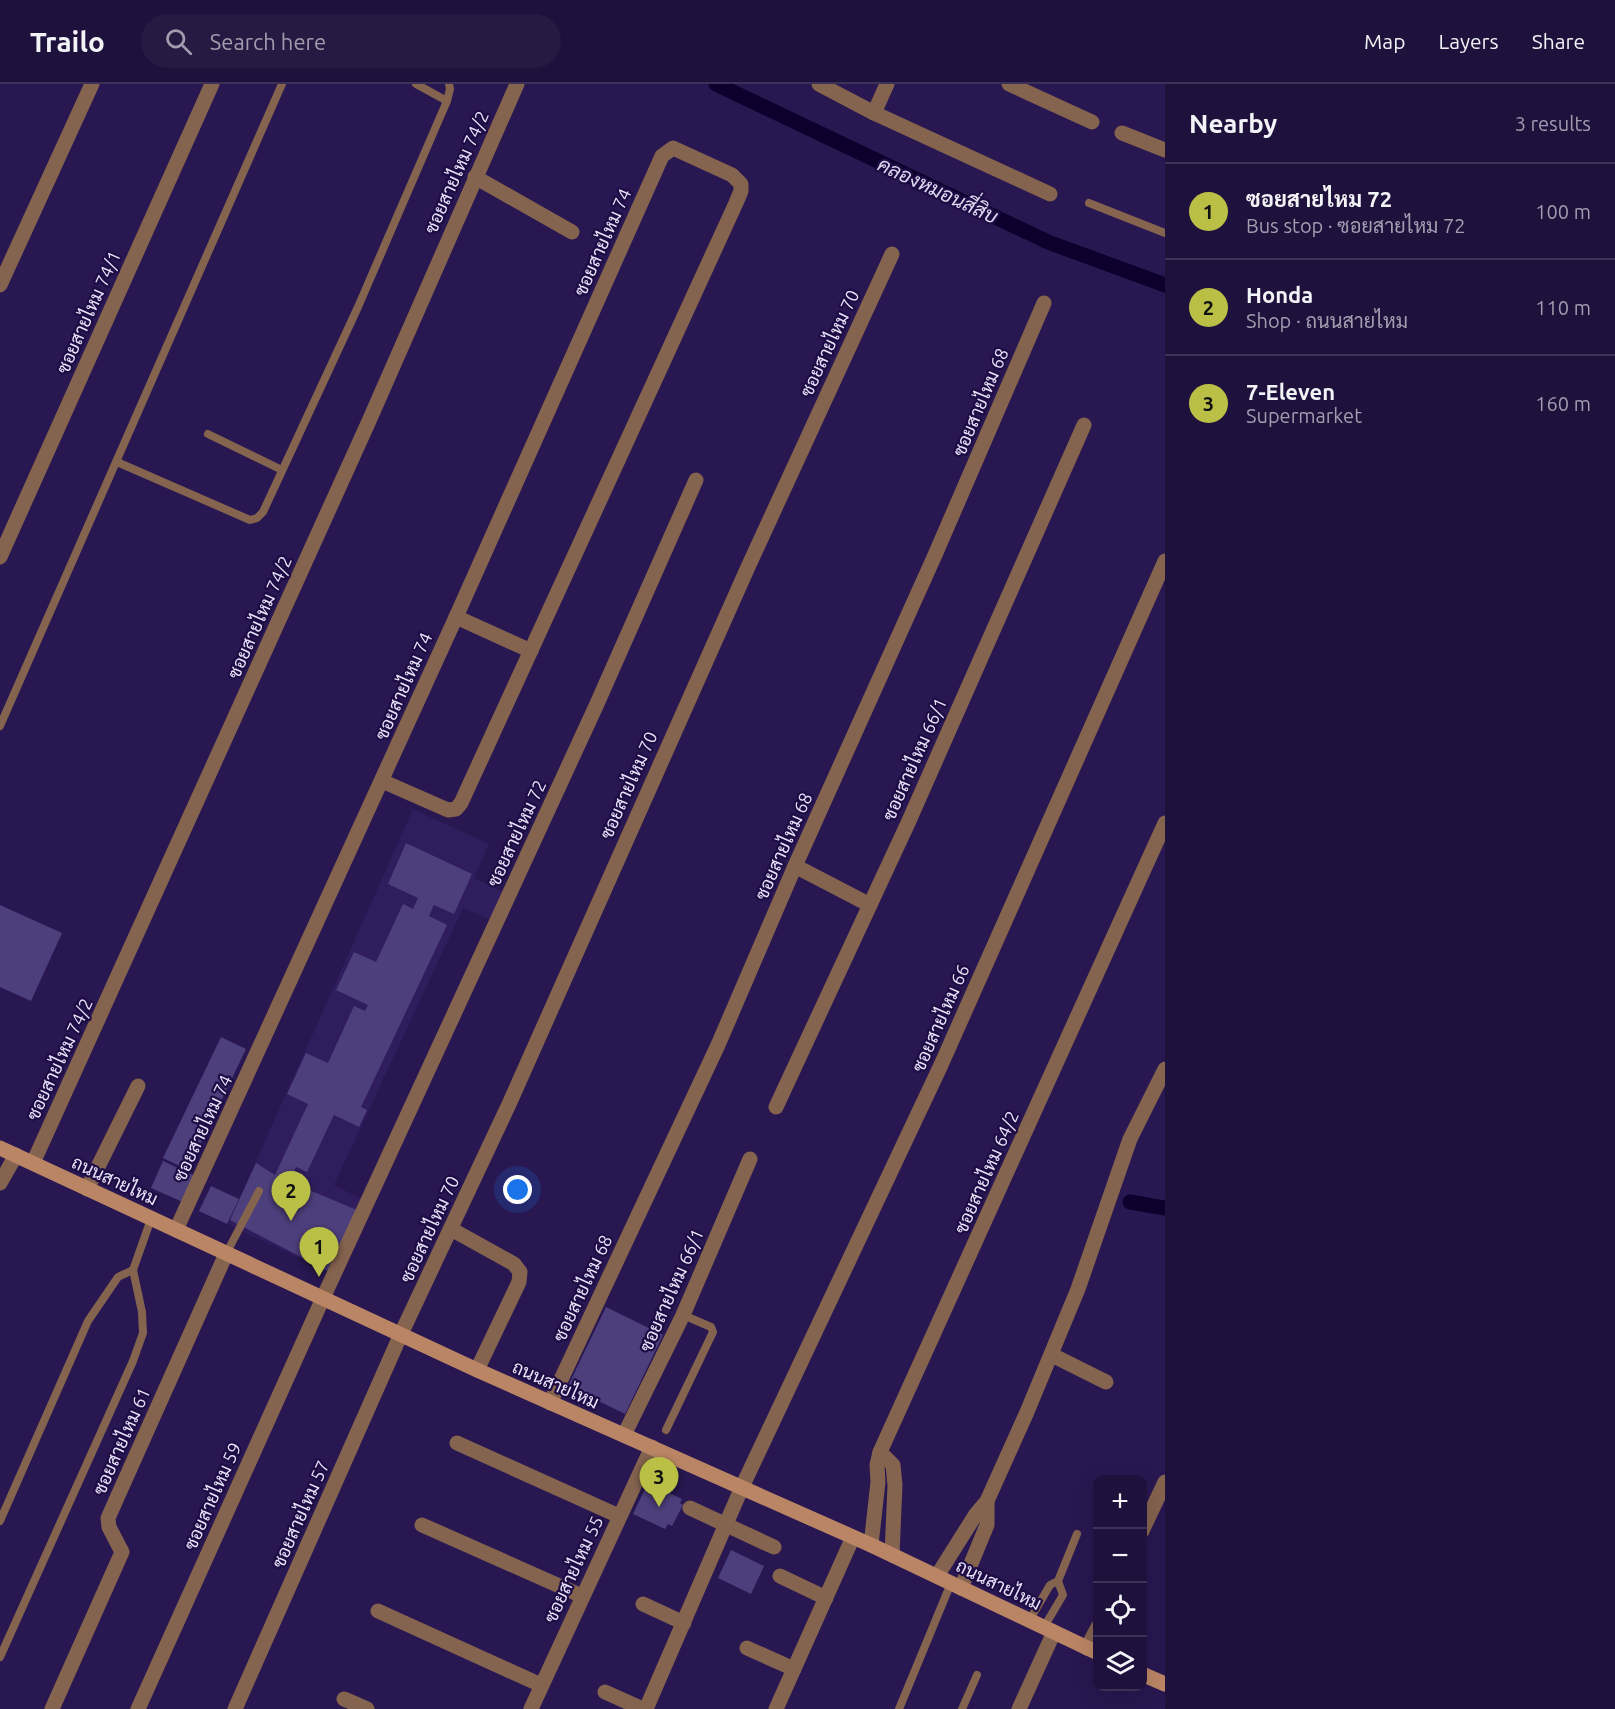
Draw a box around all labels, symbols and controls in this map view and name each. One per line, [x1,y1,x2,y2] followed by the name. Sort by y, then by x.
[141,14,561,68] search box
[162,25,195,58] icon: search
[30,26,105,57] text: Trailo
[210,29,326,54] text: Search here
[1364,29,1405,53] text: Map
[1438,29,1499,53] text: Layers
[1532,29,1585,53] text: Share
[418,107,492,236] street label: ซอยสายไหม 74/2
[1189,109,1277,138] text: Nearby
[1515,112,1591,135] text: 3 results
[874,148,1004,228] water label: คลองหมอนสี่สิบ
[568,184,635,299] street label: ซอยสายไหม 74
[1246,186,1392,211] text: ซอยสายไหม 72
[1203,200,1214,223] text: 1
[1535,200,1591,223] text: 100 m
[1246,214,1466,237] text: Bus stop · ซอยสายไหม 72
[50,247,124,376] street label: ซอยสายไหม 74/1
[1246,282,1313,307] text: Honda
[794,286,862,400] street label: ซอยสายไหม 70
[1203,296,1214,319] text: 2
[1535,296,1591,319] text: 110 m
[1246,309,1408,332] text: Shop · ถนนสายไหม
[946,344,1012,459] street label: ซอยสายไหม 68
[1246,379,1335,404] text: 7-Eleven
[1203,392,1214,415] text: 3
[1535,392,1591,415] text: 160 m
[1246,404,1362,427] text: Supermarket
[221,552,295,681] street label: ซอยสายไหม 74/2
[369,628,436,743] street label: ซอยสายไหม 74
[876,694,950,823] street label: ซอยสายไหม 66/1
[594,727,661,842] street label: ซอยสายไหม 70
[481,776,549,890] street label: ซอยสายไหม 72
[749,788,816,903] street label: ซอยสายไหม 68
[906,960,973,1075] street label: ซอยสายไหม 66
[20,994,96,1123] street label: ซอยสายไหม 74/2
[167,1071,235,1185] street label: ซอยสายไหม 74
[948,1107,1022,1236] street label: ซอยสายไหม 64/2
[69,1150,162,1209] street label: ถนนสายไหม
[272,1172,310,1221] pin: 2
[394,1172,462,1286] street label: ซอยสายไหม 70
[503,1175,532,1204] your location
[633,1225,707,1354] street label: ซอยสายไหม 66/1
[300,1228,338,1277] pin: 1
[547,1231,615,1345] street label: ซอยสายไหม 68
[510,1354,603,1412] street label: ถนนสายไหม
[87,1383,154,1498] street label: ซอยสายไหม 61
[178,1438,245,1553] street label: ซอยสายไหม 59
[266,1456,333,1571] street label: ซอยสายไหม 57
[640,1458,678,1507] pin: 3
[1093,1475,1147,1691] map controls
[1093,1475,1147,1529] button: +
[538,1512,606,1626] street label: ซอยสายไหม 55
[1093,1529,1147,1583] button: −
[953,1553,1046,1613] street label: ถนนสายไหม
[1093,1583,1147,1637] button: locate
[1093,1637,1147,1691] button: layers

